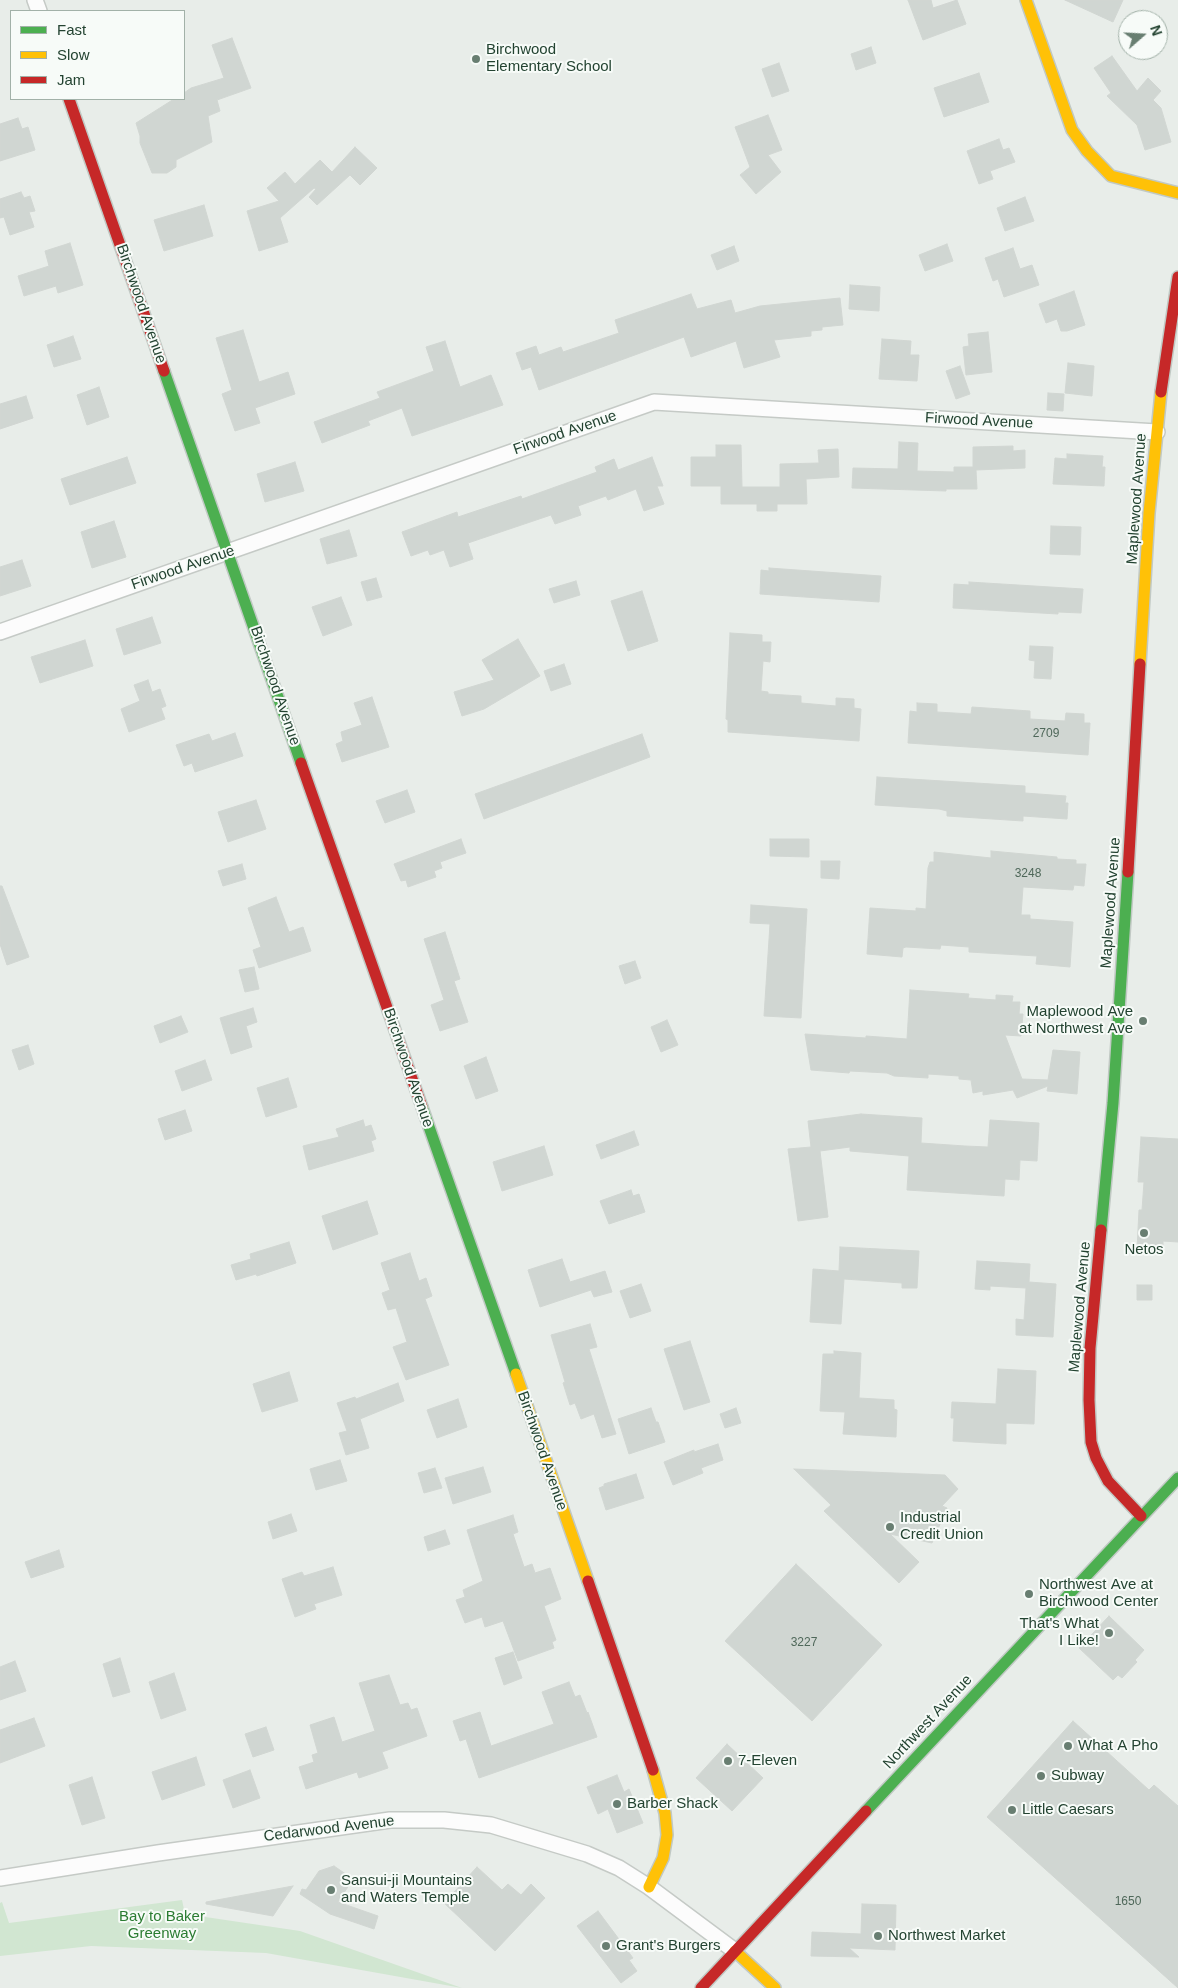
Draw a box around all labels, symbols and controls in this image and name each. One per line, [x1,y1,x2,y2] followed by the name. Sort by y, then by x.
[10,10,185,100] legend
[1118,10,1168,60] north arrow
[57,21,86,38] text: Fast
[1147,23,1165,38] text: N
[486,41,612,76] place label: Birchwood Elementary School
[57,46,90,63] text: Slow
[470,53,482,65] marker: Birchwood Elementary School
[57,71,85,88] text: Jam
[112,242,170,366] street label: Birchwood Avenue
[511,407,619,459] street label: Firwood Avenue
[925,409,1033,433] street label: Firwood Avenue
[1123,433,1151,565] street label: Maplewood Avenue
[129,542,237,594] street label: Firwood Avenue
[246,624,304,748] street label: Birchwood Avenue
[1033,727,1059,741] house number: 2709
[1097,837,1125,969] street label: Maplewood Avenue
[1015,867,1041,881] house number: 3248
[1019,1003,1133,1038] place label: Maplewood Ave at Northwest Ave
[379,1006,437,1130] street label: Birchwood Avenue
[1137,1015,1149,1027] marker: Maplewood Ave at Northwest Ave
[1138,1227,1150,1239] marker: Netos
[1065,1241,1095,1373] street label: Maplewood Avenue
[1124,1241,1164,1259] place label: Netos
[513,1389,571,1513] street label: Birchwood Avenue
[900,1509,983,1544] place label: Industrial Credit Union
[884,1521,896,1533] marker: Industrial Credit Union
[1039,1576,1158,1611] place label: Northwest Ave at Birchwood Center
[1023,1588,1035,1600] marker: Northwest Ave at Birchwood Center
[1019,1615,1099,1650] place label: That's What I Like!
[1103,1627,1115,1639] marker: That's What I Like!
[791,1636,817,1650] house number: 3227
[880,1671,976,1773] street label: Northwest Avenue
[1078,1737,1158,1755] place label: What A Pho
[1062,1740,1074,1752] marker: What A Pho
[738,1752,797,1770] place label: 7-Eleven
[722,1755,734,1767] marker: 7-Eleven
[1051,1767,1104,1785] place label: Subway
[1035,1770,1047,1782] marker: Subway
[627,1795,718,1813] place label: Barber Shack
[611,1798,623,1810] marker: Barber Shack
[1022,1801,1114,1819] place label: Little Caesars
[1006,1804,1018,1816] marker: Little Caesars
[263,1812,395,1846] street label: Cedarwood Avenue
[341,1872,472,1907] place label: Sansui-ji Mountains and Waters Temple
[325,1884,337,1896] marker: Sansui-ji Mountains and Waters Temple
[1115,1895,1141,1909] house number: 1650
[119,1908,205,1943] park label: Bay to Baker Greenway
[888,1927,1006,1945] place label: Northwest Market
[872,1930,884,1942] marker: Northwest Market
[616,1937,721,1955] place label: Grant's Burgers
[600,1940,612,1952] marker: Grant's Burgers

